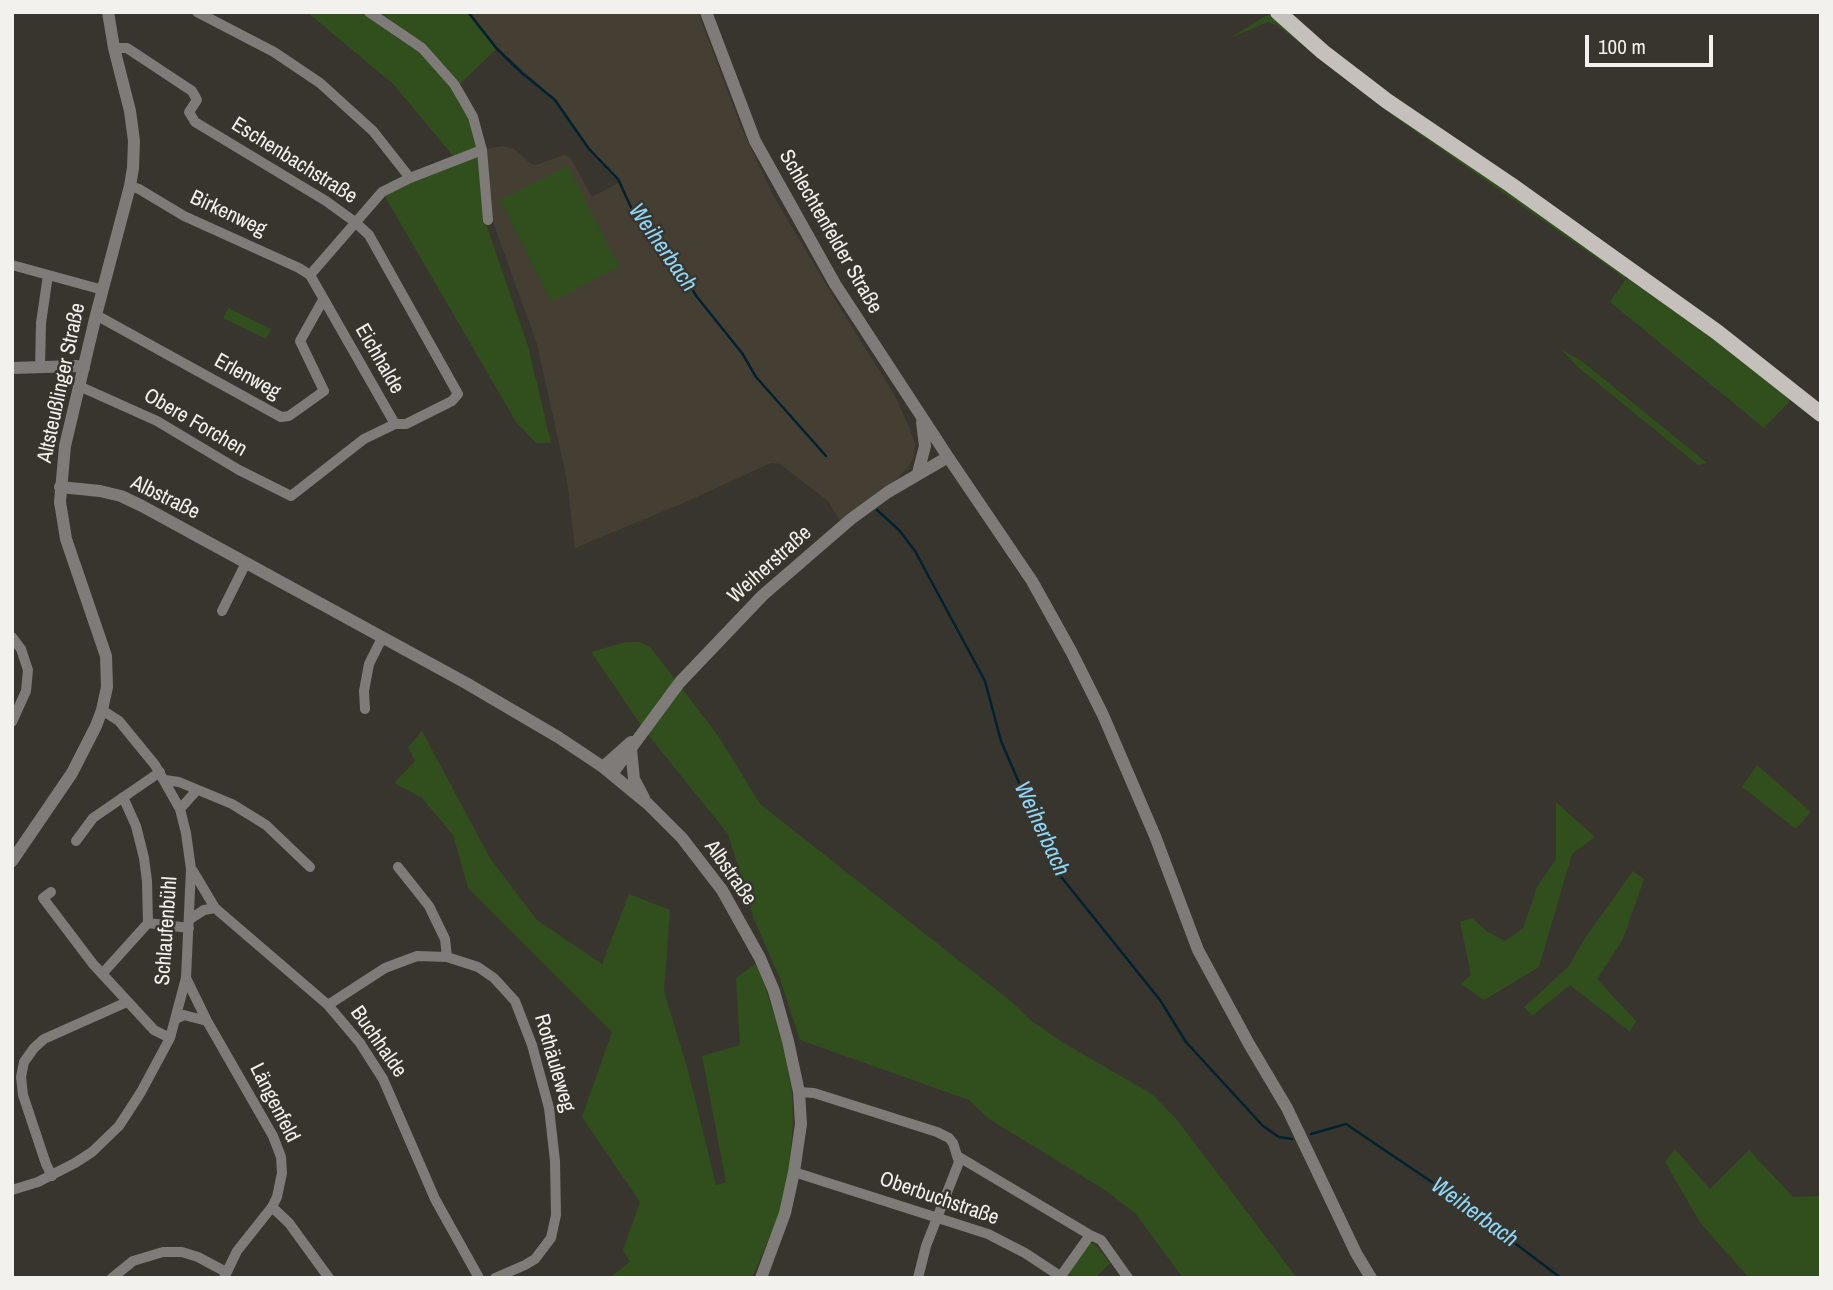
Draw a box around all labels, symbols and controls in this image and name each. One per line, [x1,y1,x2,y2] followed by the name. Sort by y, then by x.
[1588,21,1716,65] scale bar
[1598,32,1646,61] text: 100 m
[226,112,362,210] street label: Eschenbachstraße
[773,146,887,318] street label: Schlechtenfelder Straße
[186,185,270,243] street label: Birkenweg
[622,199,702,297] water label: Weiherbach
[33,301,91,465] street label: Altsteußlinger Straße
[349,320,409,398] street label: Eichhalde
[210,349,284,405] street label: Erlenweg
[139,383,251,463] street label: Obere Forchen
[126,471,204,525] street label: Albstraße
[723,521,817,609] street label: Weiherstraße
[1007,777,1075,881] water label: Weiherbach
[699,836,761,910] street label: Albstraße
[151,876,183,986] street label: Schlaufenbühl
[344,1001,412,1083] street label: Buchhalde
[528,1011,580,1115] street label: Rothäuleweg
[243,1059,305,1147] street label: Längenfeld
[876,1167,1002,1231] street label: Oberbuchstraße
[1425,1172,1523,1254] water label: Weiherbach

